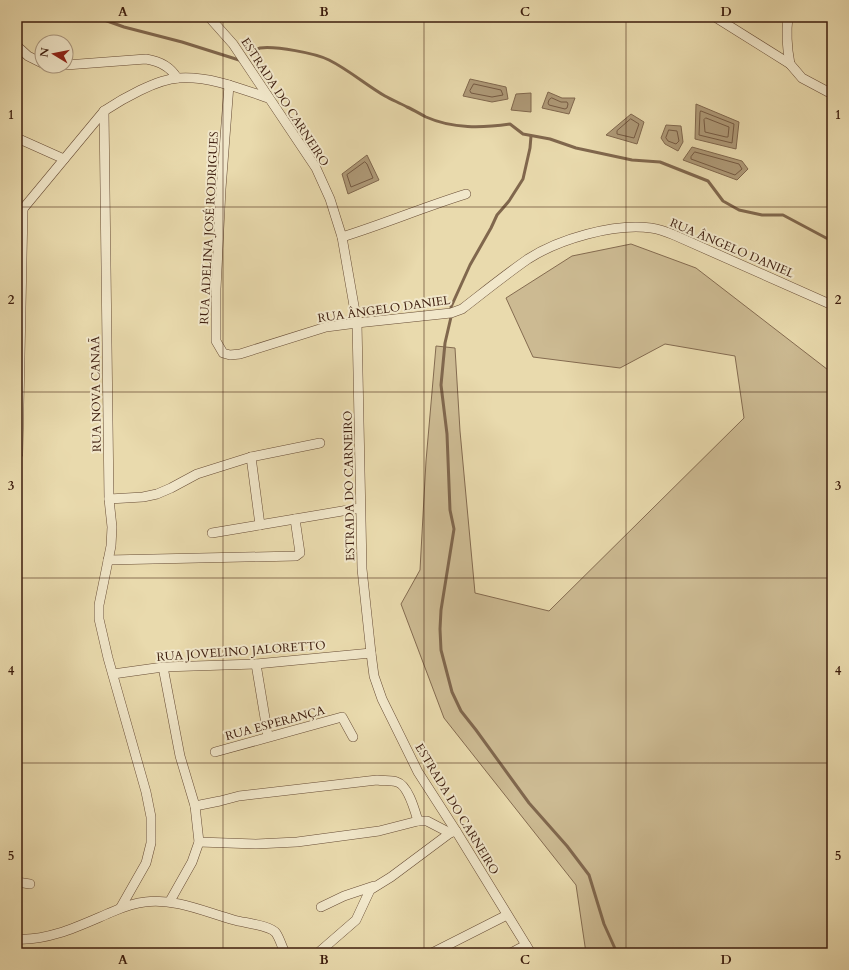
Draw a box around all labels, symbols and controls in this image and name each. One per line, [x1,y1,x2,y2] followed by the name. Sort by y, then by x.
[118,3,128,21] text: A
[319,3,329,21] text: B
[520,3,530,21] text: C
[720,3,732,21] text: D
[34,34,74,74] north arrow
[237,35,333,169] street label: ESTRADA DO CARNEIRO
[36,46,53,58] text: N
[8,106,14,124] text: 1
[835,106,841,124] text: 1
[195,131,222,325] street label: RUA ADELINA JOSÉ RODRIGUES
[667,214,798,282] street label: RUA ÂNGELO DANIEL
[8,291,15,309] text: 2
[317,291,452,326] street label: RUA ÂNGELO DANIEL
[835,291,842,309] text: 2
[86,335,105,452] street label: RUA NOVA CANAÃ
[340,411,358,561] street label: ESTRADA DO CARNEIRO
[8,477,15,495] text: 3
[835,477,842,495] text: 3
[156,637,326,665] street label: RUA JOVELINO JALORETTO
[8,662,15,680] text: 4
[835,662,842,680] text: 4
[223,702,327,744] street label: RUA ESPERANÇA
[411,740,503,878] street label: ESTRADA DO CARNEIRO
[8,847,14,865] text: 5
[835,847,841,865] text: 5
[118,951,128,969] text: A
[319,951,329,969] text: B
[520,951,530,969] text: C
[720,951,732,969] text: D

